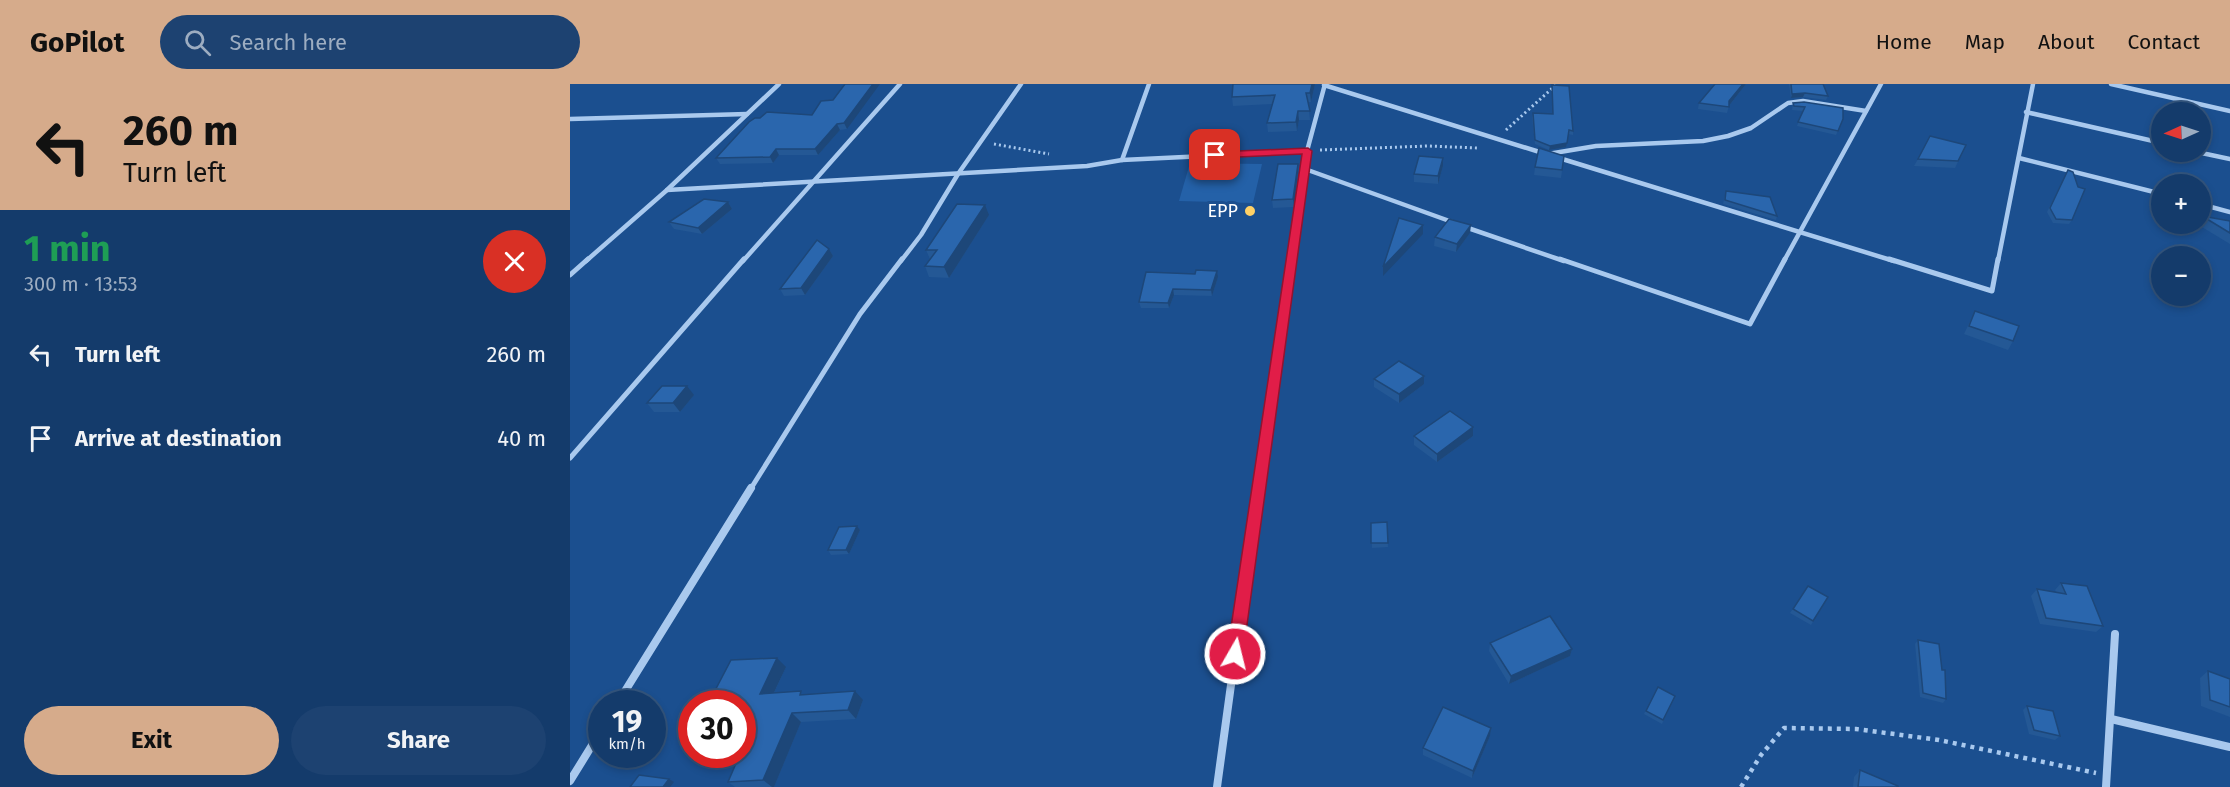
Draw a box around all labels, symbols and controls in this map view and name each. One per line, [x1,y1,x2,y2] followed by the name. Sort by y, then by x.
[160,15,580,69] search box
[30,26,124,59] text: GoPilot
[181,26,214,59] icon: search
[229,29,347,56] text: Search here
[1876,29,1932,55] text: Home
[1965,29,2005,55] text: Map
[2038,29,2095,55] text: About
[2128,29,2200,55] text: Contact
[2151,102,2211,162] north arrow
[2151,102,2211,306] map controls
[123,106,238,156] text: 260 m
[24,108,102,186] icon: left
[1189,129,1240,180] pin
[1198,138,1231,171] icon: arrive
[123,157,226,189] text: Turn left
[2151,174,2211,234] button: +
[1207,200,1238,222] place label: EPP
[1243,204,1257,218] marker: EPP
[24,227,111,271] text: 1 min
[483,230,546,293] button: close
[2151,246,2211,306] button: −
[24,272,138,296] text: 300 m · 13:53
[24,338,57,371] icon: left
[75,341,160,368] text: Turn left
[486,341,546,368] text: 260 m
[24,422,57,455] icon: arrive
[75,425,282,452] text: Arrive at destination
[497,425,546,452] text: 40 m
[1203,622,1267,686] position arrow
[678,690,756,768] speed limit sign: 30
[612,704,642,740] text: 19
[24,706,279,775] button: Exit
[291,706,546,775] button: Share
[608,735,646,753] text: km/h

